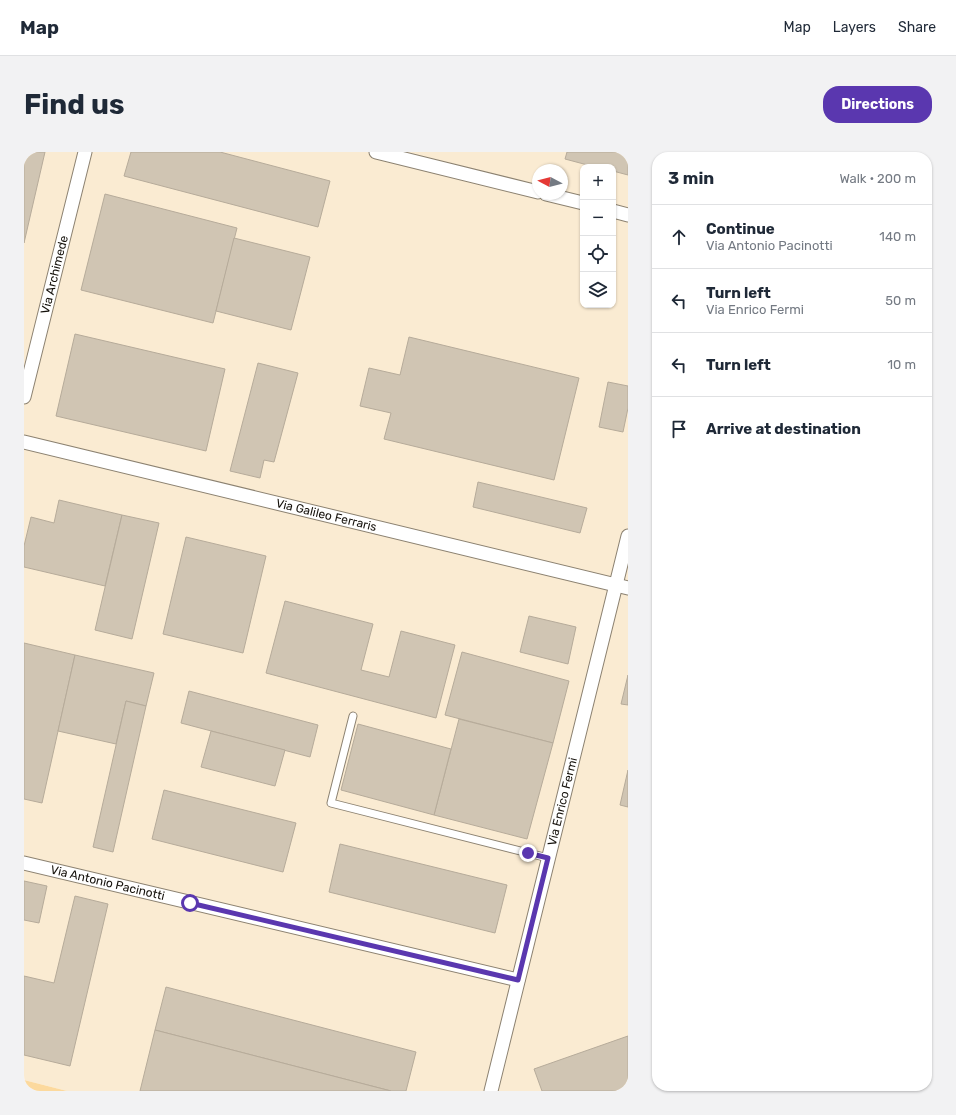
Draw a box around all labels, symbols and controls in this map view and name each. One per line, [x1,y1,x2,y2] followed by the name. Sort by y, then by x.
[20,16,59,39] text: Map
[784,19,811,36] text: Map
[833,19,876,36] text: Layers
[898,19,936,36] text: Share
[823,86,932,123] button: Directions
[24,88,124,121] text: Find us
[532,164,568,200] north arrow
[580,164,616,308] map controls
[580,164,616,200] button: +
[668,168,714,188] text: 3 min
[839,171,916,186] text: Walk · 200 m
[580,200,616,236] button: −
[706,220,775,238] text: Continue
[668,226,690,248] icon: ahead
[879,229,916,244] text: 140 m
[38,234,71,316] street label: Via Archimede
[580,236,616,272] button: locate
[706,238,833,253] text: Via Antonio Pacinotti
[580,272,616,308] button: layers
[706,284,771,302] text: Turn left
[668,290,690,312] icon: left
[885,293,916,308] text: 50 m
[706,302,804,317] text: Via Enrico Fermi
[668,354,690,376] icon: left
[706,356,771,374] text: Turn left
[887,357,916,372] text: 10 m
[668,418,690,440] icon: arrive
[706,420,861,438] text: Arrive at destination
[274,496,378,534] street label: Via Galileo Ferraris
[545,756,580,847] street label: Via Enrico Fermi
[519,844,537,862] route end
[49,863,166,903] street label: Via Antonio Pacinotti
[181,894,199,912] route start

